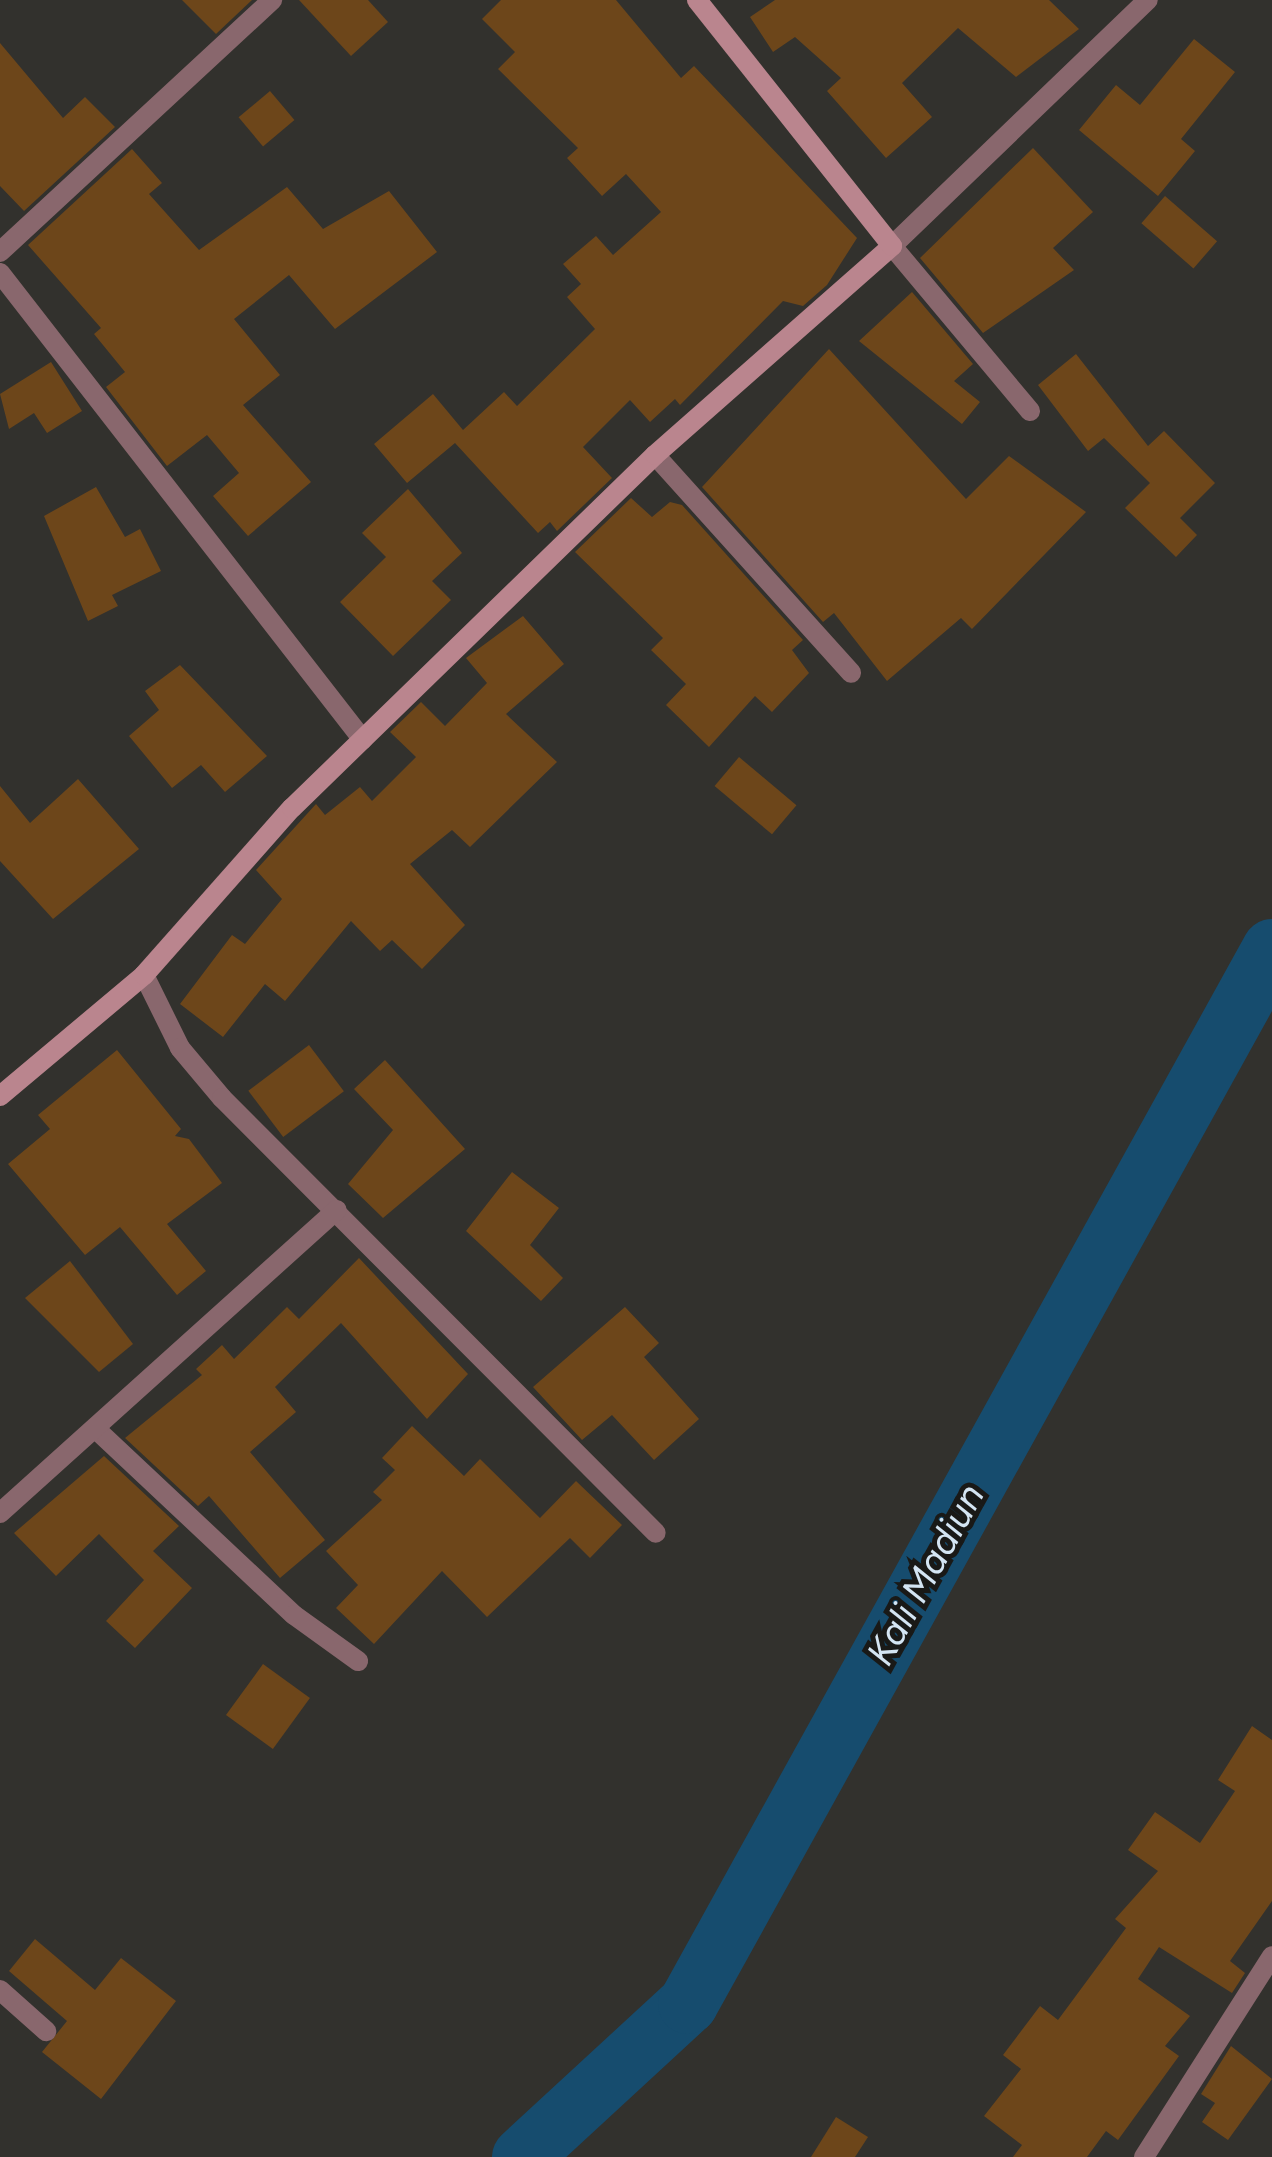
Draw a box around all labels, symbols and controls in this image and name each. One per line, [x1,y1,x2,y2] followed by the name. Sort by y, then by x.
[858,1477,994,1673] water label: Kali Madiun

